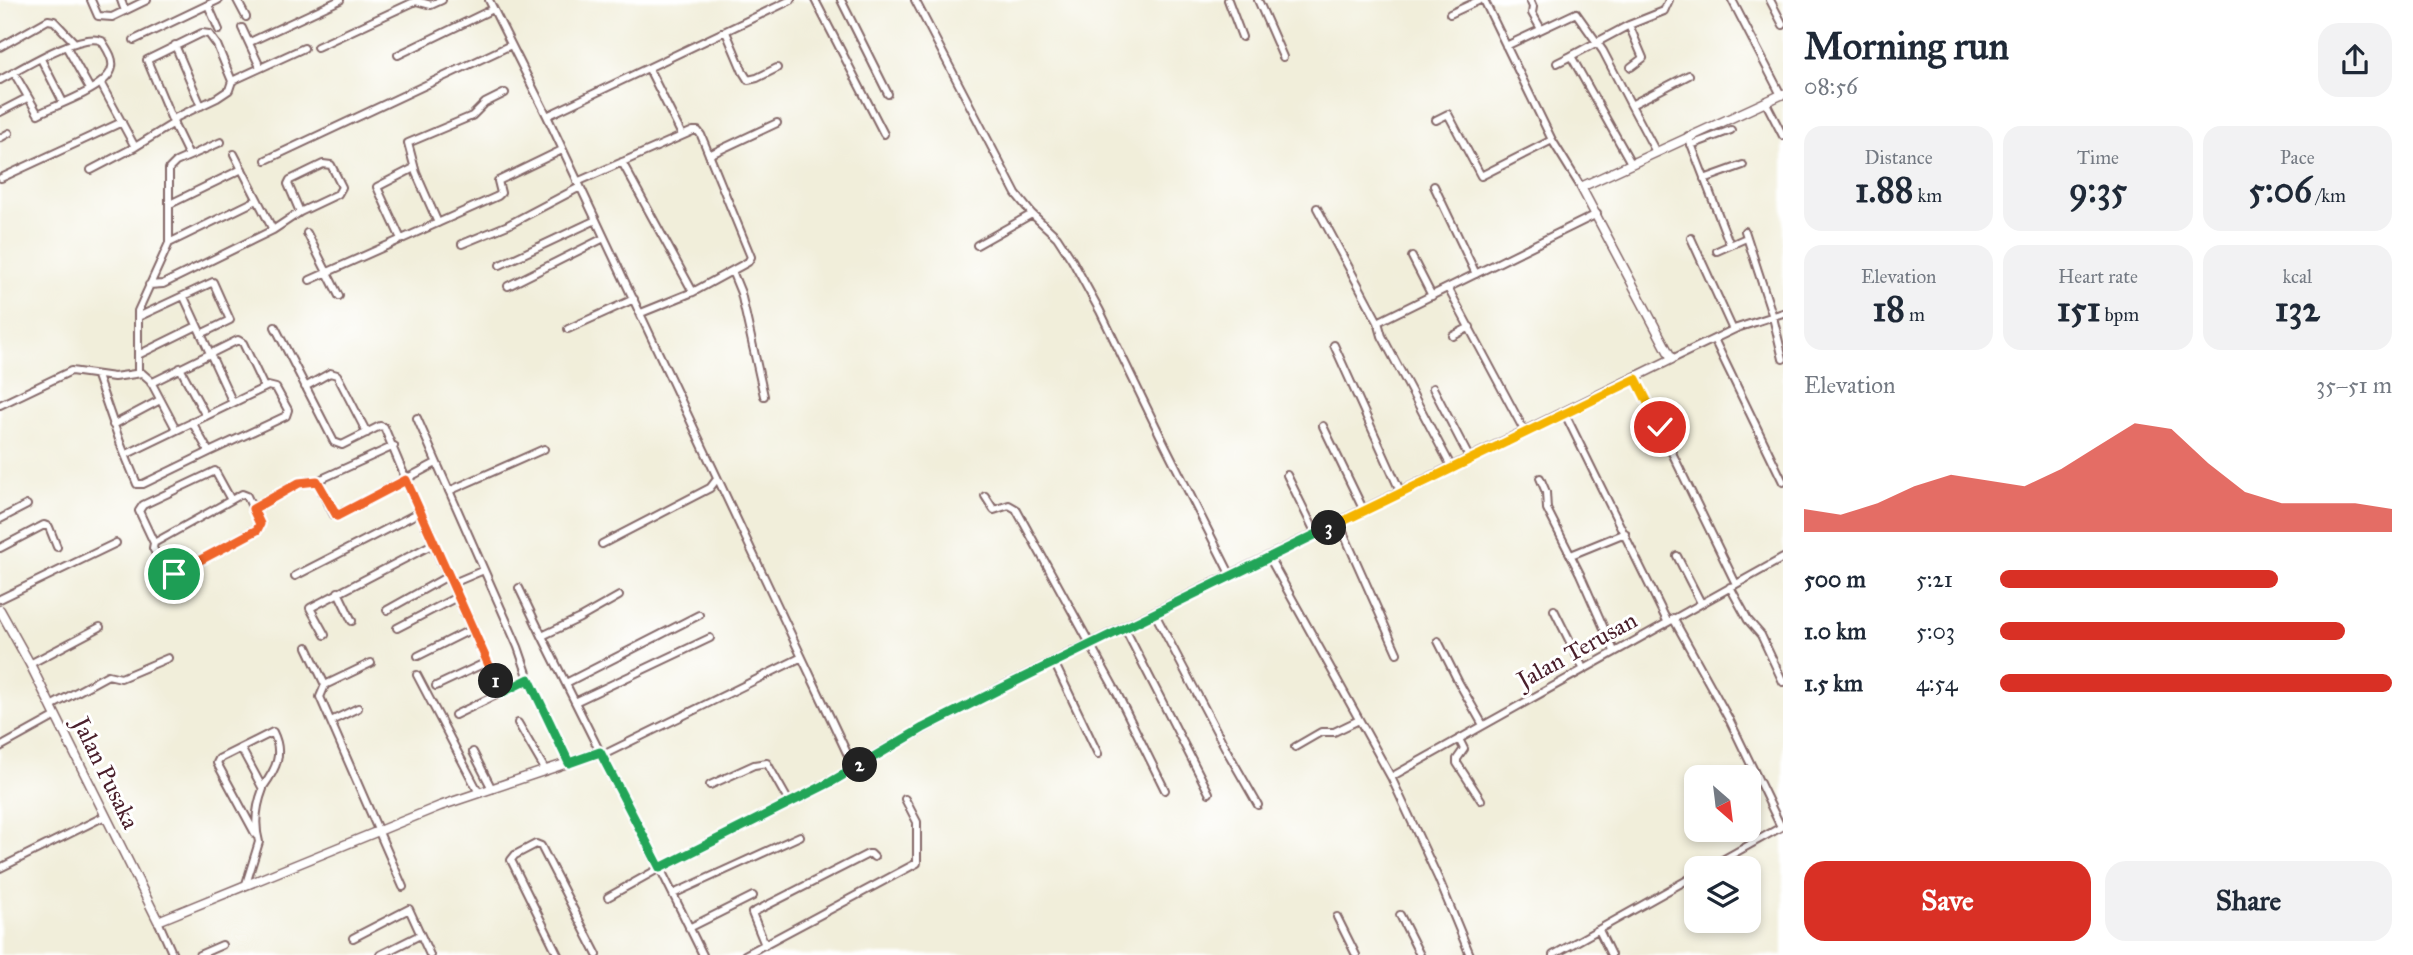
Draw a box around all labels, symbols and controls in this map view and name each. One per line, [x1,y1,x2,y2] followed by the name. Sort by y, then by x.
[1804,23,2009,69] text: Morning run
[2318,23,2392,97] button: share
[1804,72,1858,100] text: 08:56
[1865,146,1933,169] text: Distance
[2077,146,2119,169] text: Time
[2280,146,2315,169] text: Pace
[1855,169,1913,212] text: 1.88
[2069,169,2127,212] text: 9:35
[2249,169,2312,212] text: 5:06
[1913,184,1942,207] text: km
[2312,184,2346,207] text: /km
[1861,265,1936,288] text: Elevation
[2058,265,2138,288] text: Heart rate
[2282,265,2312,288] text: kcal
[1872,288,1905,331] text: 18
[2057,288,2100,331] text: 151
[2275,288,2320,331] text: 132
[1905,303,1925,326] text: m
[2100,303,2139,326] text: bpm
[1804,371,1895,399] text: Elevation
[2316,371,2392,399] text: 35–51 m
[1630,397,1690,457] pin
[1641,408,1679,446] icon: check
[1312,510,1346,546] pin: 3
[1325,516,1332,539] text: 3
[144,544,204,604] pin
[155,555,193,593] icon: arrive
[1804,565,1866,593] text: 500 m
[1916,565,1953,593] text: 5:21
[1509,605,1642,697] street label: Jalan Terusan
[1804,617,1866,645] text: 1.0 km
[1916,617,1955,645] text: 5:03
[478,664,514,698] pin: 1
[492,669,499,692] text: 1
[1804,669,1863,697] text: 1.5 km
[1916,669,1958,697] text: 4:54
[65,709,146,835] street label: Jalan Pusaka
[842,748,878,782] pin: 2
[855,753,864,776] text: 2
[1684,765,1760,842] north arrow
[1684,765,1761,933] map controls
[1684,856,1761,933] button: layers
[1804,861,2091,941] button: Save
[2105,861,2392,941] button: Share

